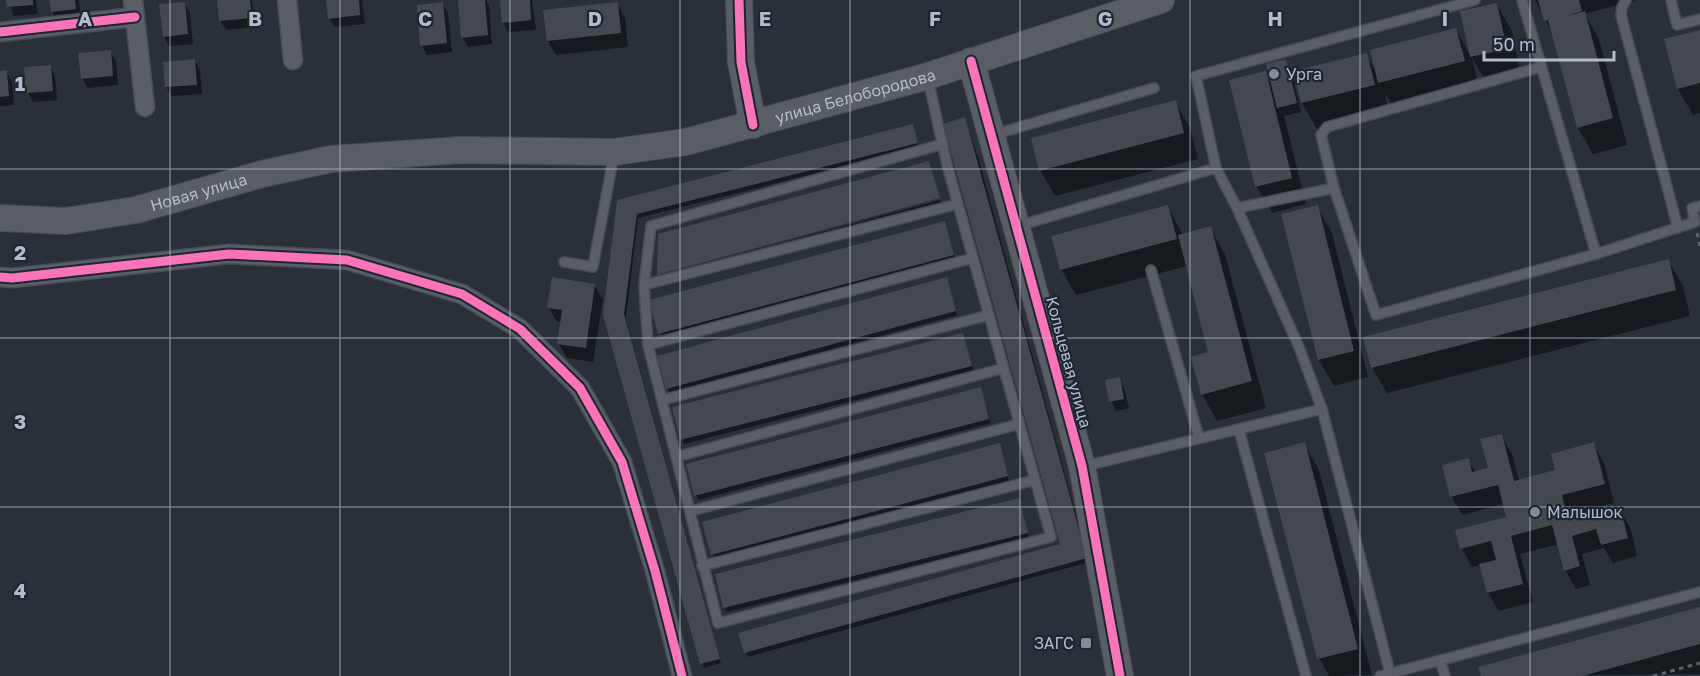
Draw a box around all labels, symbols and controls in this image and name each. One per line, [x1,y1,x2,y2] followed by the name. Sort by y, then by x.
[78,6,92,30] text: A
[248,6,262,30] text: B
[418,6,432,30] text: C
[588,6,602,30] text: D
[759,6,771,30] text: E
[929,6,941,30] text: F
[1098,6,1112,30] text: G
[1267,6,1283,30] text: H
[1442,6,1448,30] text: I
[1484,24,1614,62] scale bar
[1493,33,1535,55] text: 50 m
[773,64,938,127] street label: улица Белобородова
[1286,64,1322,84] place label: Урга
[1267,67,1281,81] marker: Урга
[15,71,25,95] text: 1
[148,169,249,215] street label: Новая улица
[14,240,26,264] text: 2
[1042,294,1096,430] street label: Кольцевая улица
[14,409,26,433] text: 3
[1547,502,1623,522] place label: Малышок
[1528,505,1542,519] marker: Малышок
[14,578,26,602] text: 4
[1034,633,1074,653] place label: ЗАГС
[1079,636,1093,650] marker: ЗАГС

